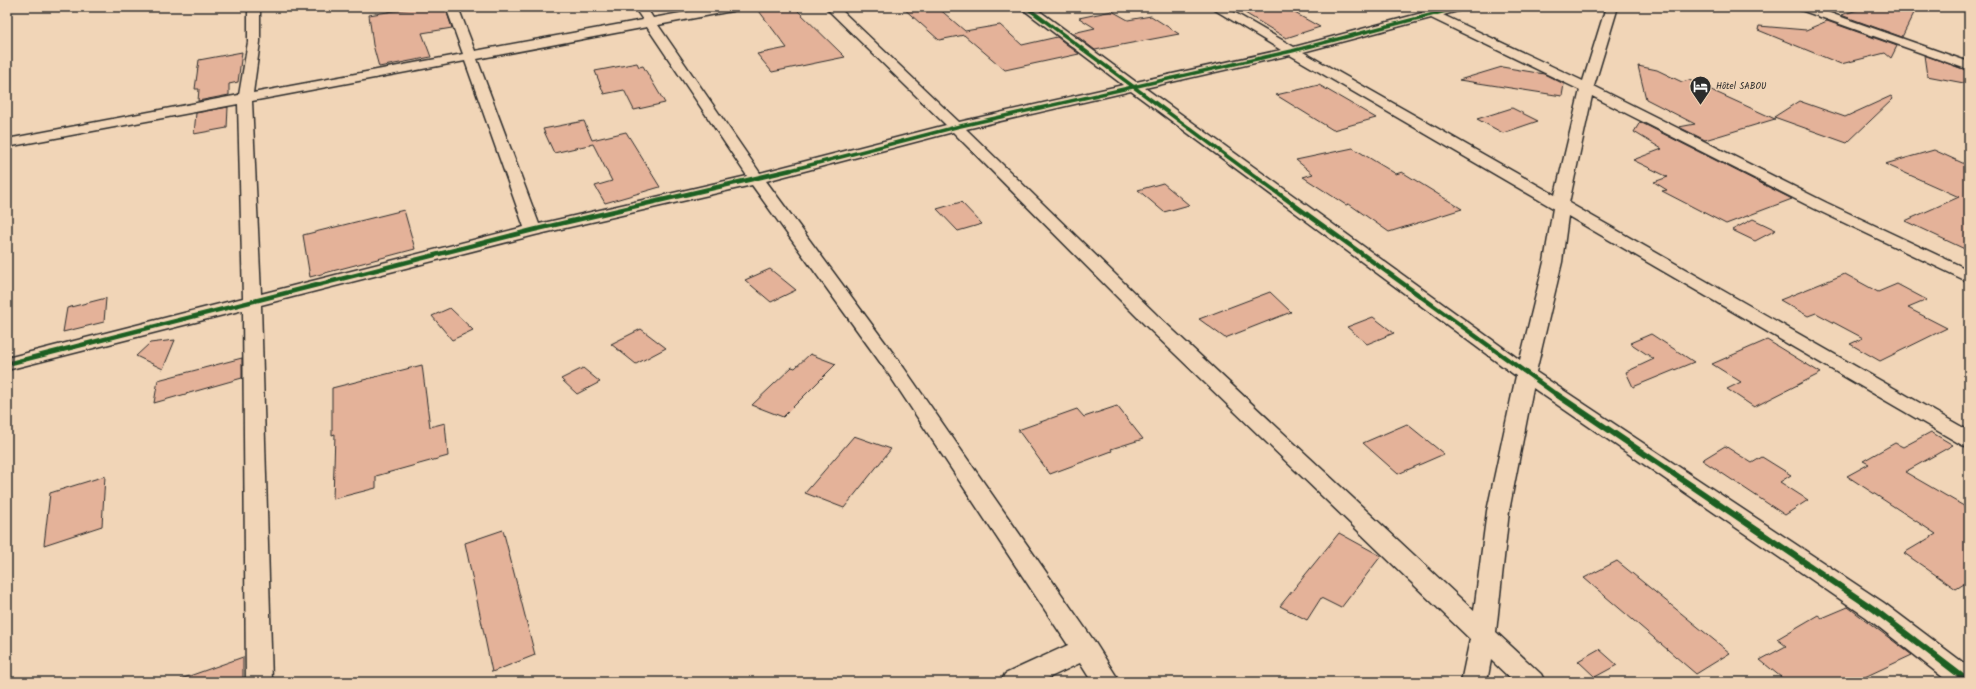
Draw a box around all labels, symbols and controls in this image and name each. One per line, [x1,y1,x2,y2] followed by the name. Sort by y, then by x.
[1687,73,1713,106] hotel icon: Hôtel SABOU
[1716,79,1767,94] place label: Hôtel SABOU

